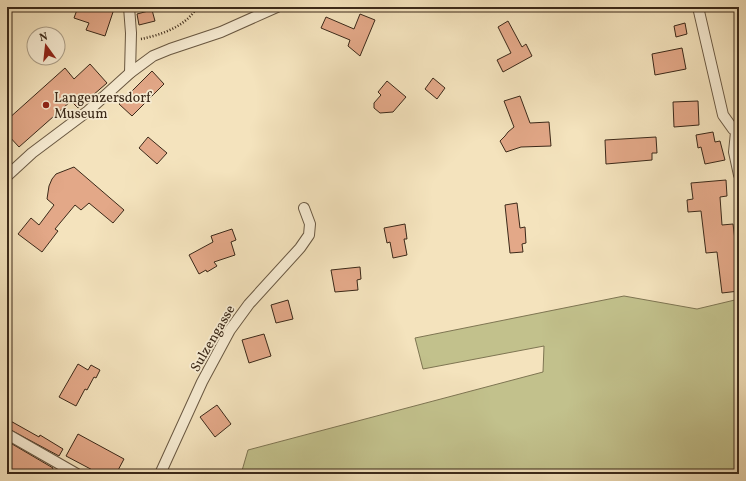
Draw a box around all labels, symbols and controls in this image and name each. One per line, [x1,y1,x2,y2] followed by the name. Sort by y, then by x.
[26,26,66,66] north arrow
[38,30,50,46] text: N
[54,89,152,124] place label: Langenzersdorf Museum
[41,100,51,110] marker: Langenzersdorf Museum
[186,301,240,376] street label: Sulzengasse

